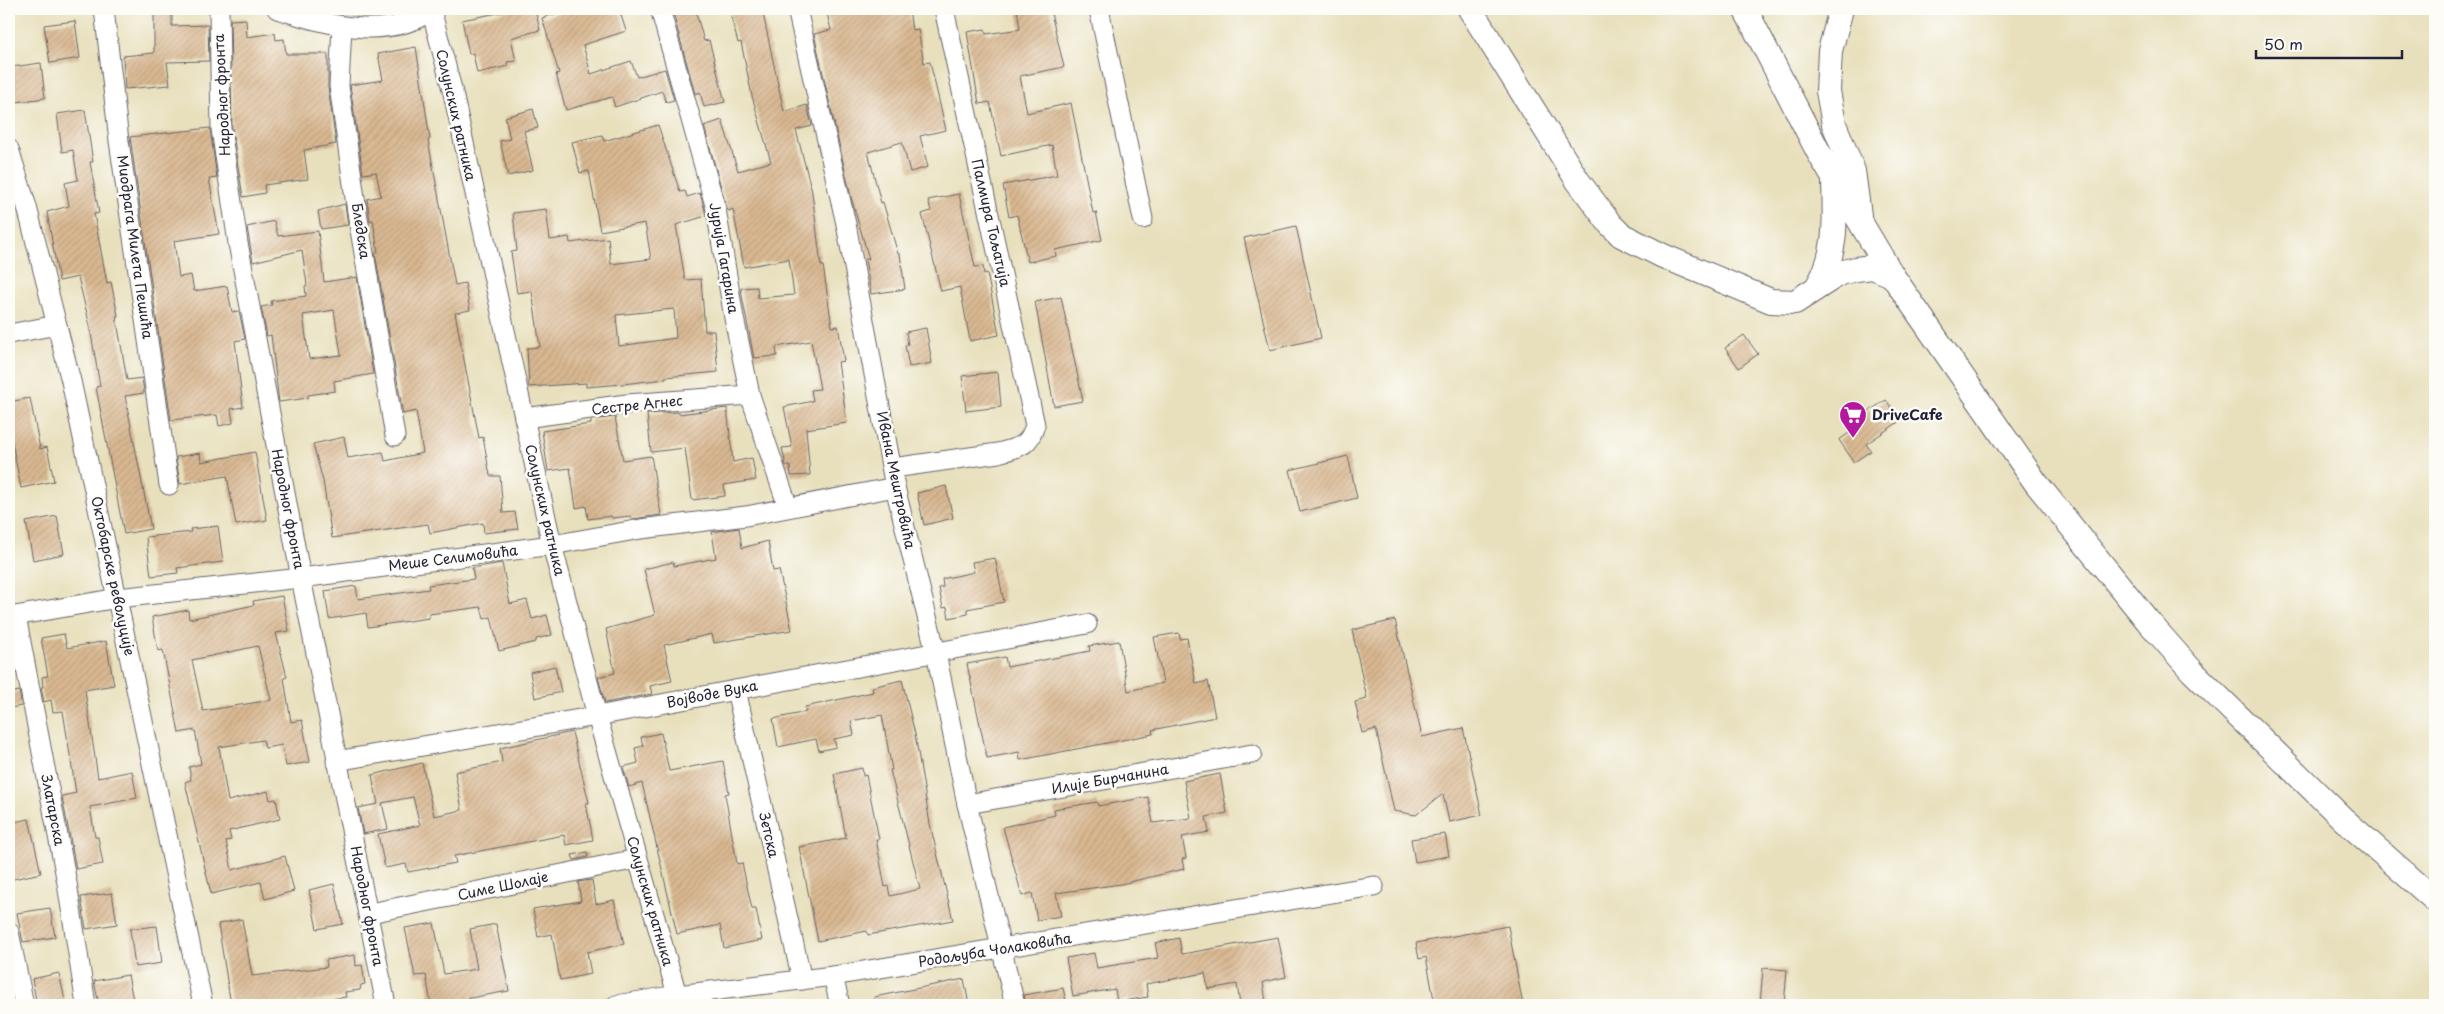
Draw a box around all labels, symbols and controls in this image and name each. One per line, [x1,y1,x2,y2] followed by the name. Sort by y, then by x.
[2256,28,2403,60] scale bar
[2264,32,2303,55] text: 50 m
[208,33,235,157] street label: Народног фронта
[431,47,482,183] street label: Солунских ратника
[112,154,159,340] street label: Миодрага Милета Пешића
[967,157,1016,289] street label: Палмира Тољатија
[704,201,745,315] street label: Јурија Гагарина
[347,202,376,261] street label: Бледска
[590,389,684,420] street label: Сестре Агнес
[1838,400,1868,439] supermarket icon: DriveCafe
[1872,404,1943,425] place label: DriveCafe
[872,409,921,551] street label: Ивана Мештровића
[520,442,571,578] street label: Солунских ратника
[267,447,311,571] street label: Народног фронта
[86,494,141,658] street label: Октобарске револуције
[387,539,519,576] street label: Меше Селимовића
[665,674,760,713] street label: Војводе Вука
[1050,758,1170,799] street label: Илије Бирчанина
[36,772,71,848] street label: Златарска
[754,810,785,860] street label: Зетска
[622,833,679,968] street label: Солунских ратника
[346,844,390,968] street label: Народног фронта
[456,866,550,905] street label: Симе Шолаје
[917,927,1073,972] street label: Родољуба Чолаковића

